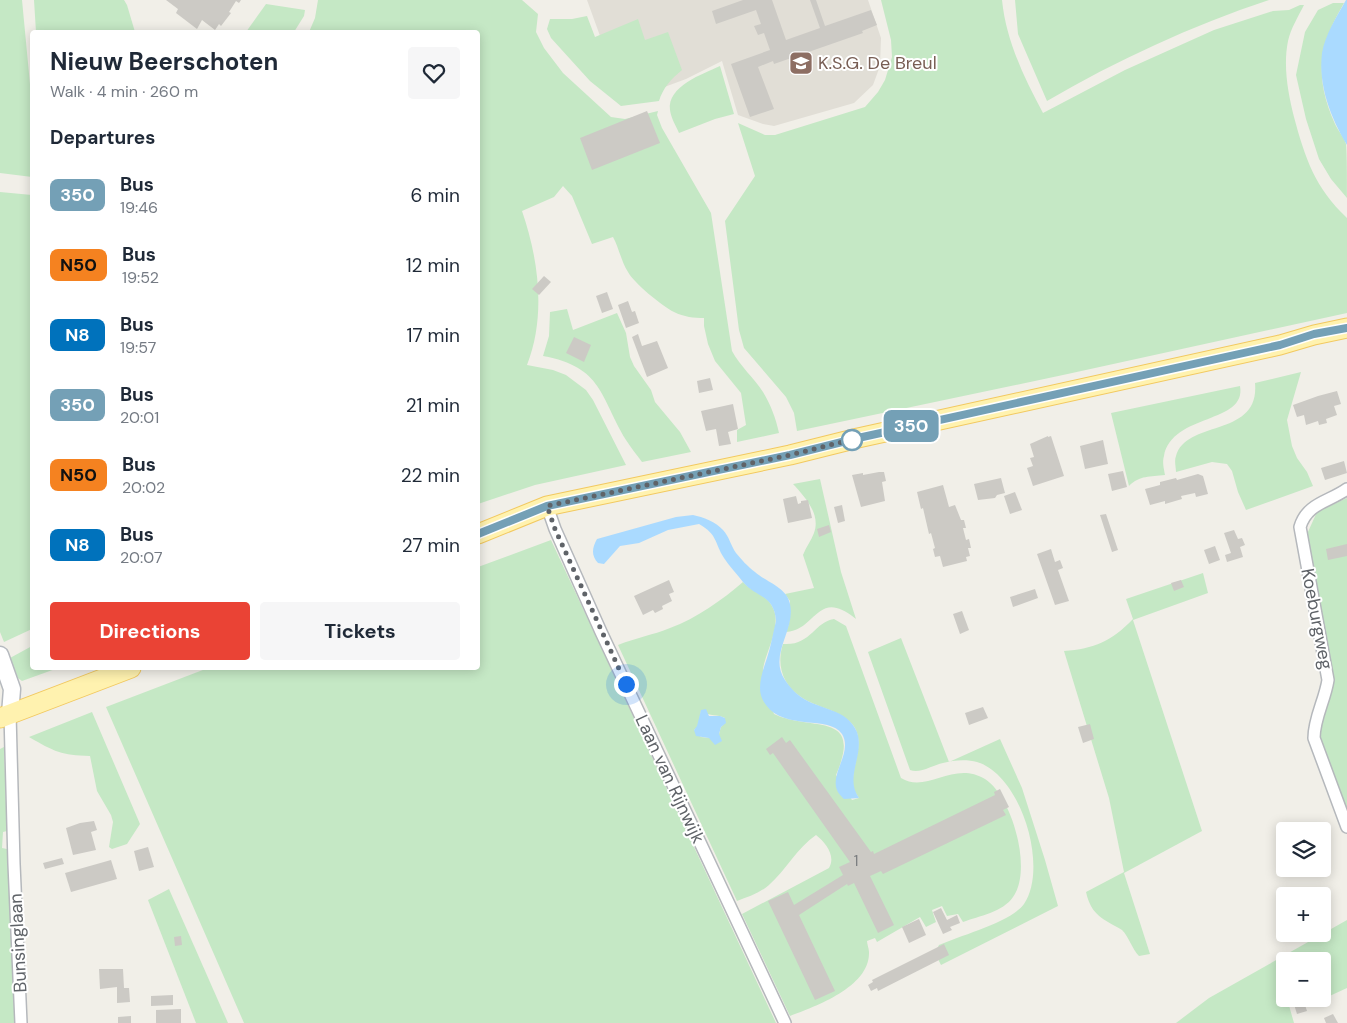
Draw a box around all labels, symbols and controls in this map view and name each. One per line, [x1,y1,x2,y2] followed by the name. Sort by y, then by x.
[50,46,278,77] text: Nieuw Beerschoten
[408,47,460,99] button: heart
[788,50,814,76] school or university icon: K.S.G. De Breul
[818,51,937,75] place label: K.S.G. De Breul
[50,81,198,102] text: Walk · 4 min · 260 m
[50,125,155,150] text: Departures
[120,172,154,197] text: Bus
[60,183,95,207] text: 350
[411,183,460,208] text: 6 min
[120,197,158,218] text: 19:46
[122,242,156,267] text: Bus
[60,253,97,277] text: N50
[406,253,460,278] text: 12 min
[122,267,159,288] text: 19:52
[120,312,154,337] text: Bus
[65,323,90,347] text: N8
[406,323,460,348] text: 17 min
[120,337,156,358] text: 19:57
[120,382,154,407] text: Bus
[60,393,95,417] text: 350
[406,393,460,418] text: 21 min
[120,407,159,428] text: 20:01
[882,410,940,442] line badge: 350
[894,414,928,438] text: 350
[841,429,863,451] unlabelled marker
[122,452,156,477] text: Bus
[60,463,97,487] text: N50
[401,463,460,488] text: 22 min
[122,477,165,498] text: 20:02
[120,522,154,547] text: Bus
[65,533,90,557] text: N8
[402,533,460,558] text: 27 min
[120,547,163,568] text: 20:07
[1295,566,1339,672] street label: Koeburgweg
[50,602,250,660] button: Directions
[260,602,460,660] button: Tickets
[614,672,639,697] your location
[630,711,710,847] street label: Laan van Rijnwijk
[1276,822,1331,1007] map controls
[1276,822,1331,877] button: layers
[854,851,858,871] house number: 1
[1276,887,1331,942] button: +
[3,893,33,993] street label: Bunsinglaan
[1276,952,1331,1007] button: −

